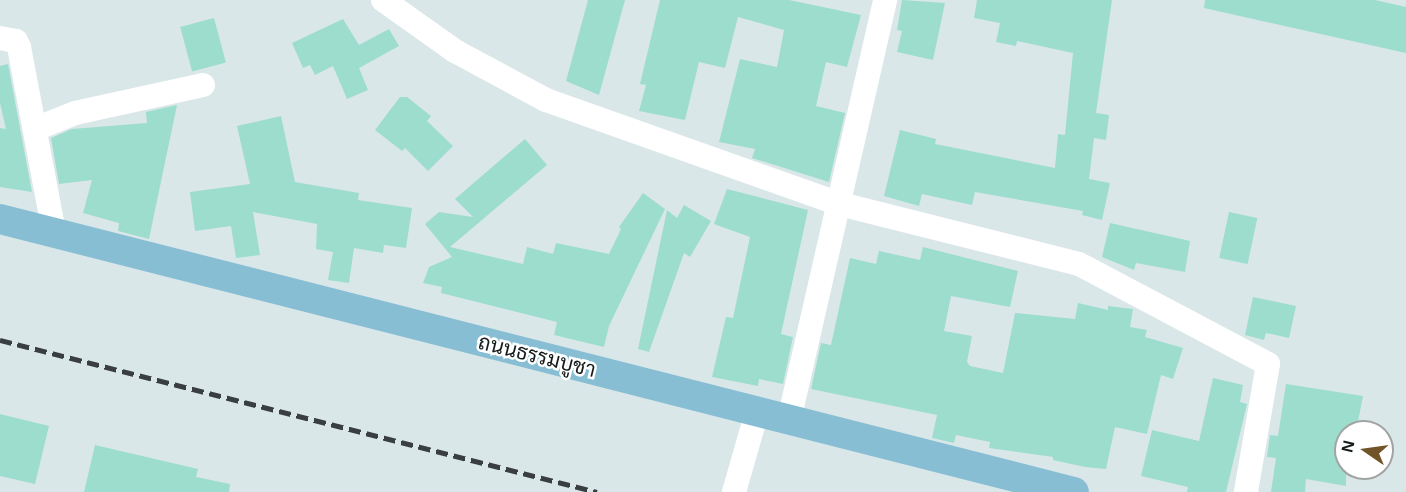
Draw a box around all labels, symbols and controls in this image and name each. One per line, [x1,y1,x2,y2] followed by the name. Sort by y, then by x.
[476,329,598,383] street label: ถนนธรรมบูชา
[1334,420,1394,480] north arrow
[1338,439,1358,454] text: N

